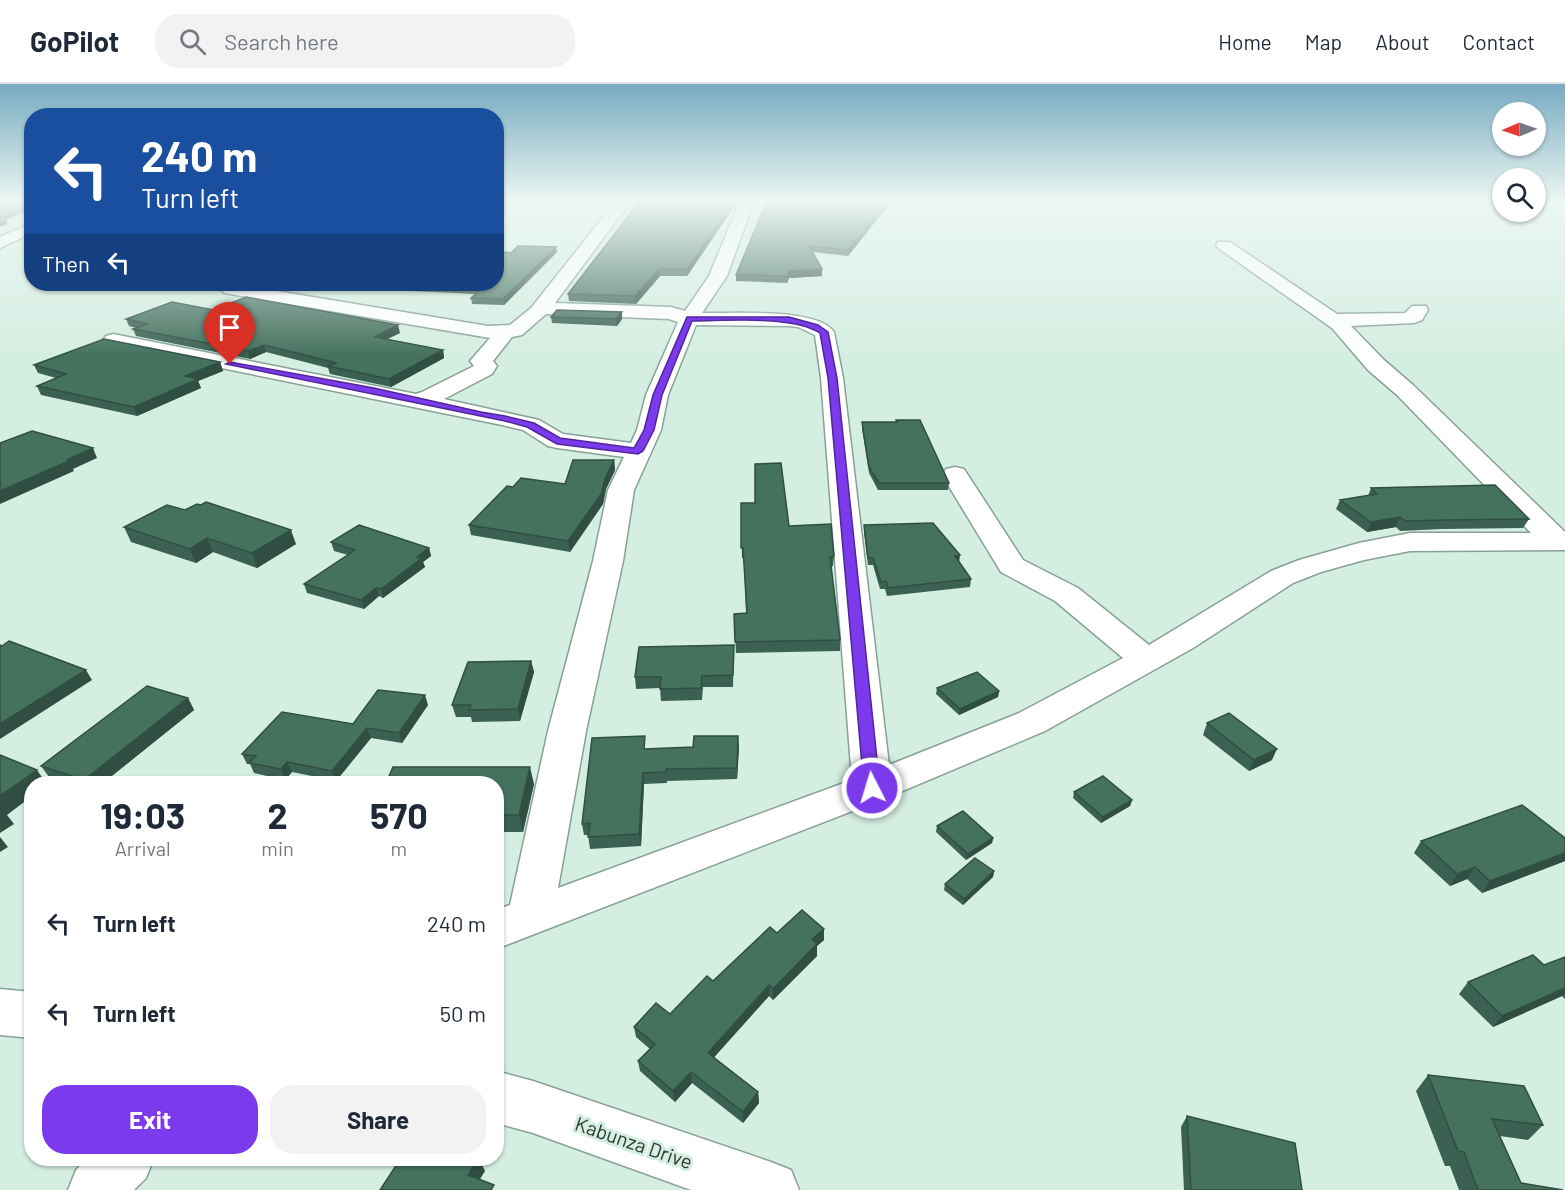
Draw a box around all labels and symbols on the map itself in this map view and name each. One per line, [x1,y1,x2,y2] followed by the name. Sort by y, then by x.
[1492,102,1546,156] north arrow
[204,302,255,364] pin
[840,756,904,820] position arrow
[572,1111,696,1173] street label: Kabunza Drive

